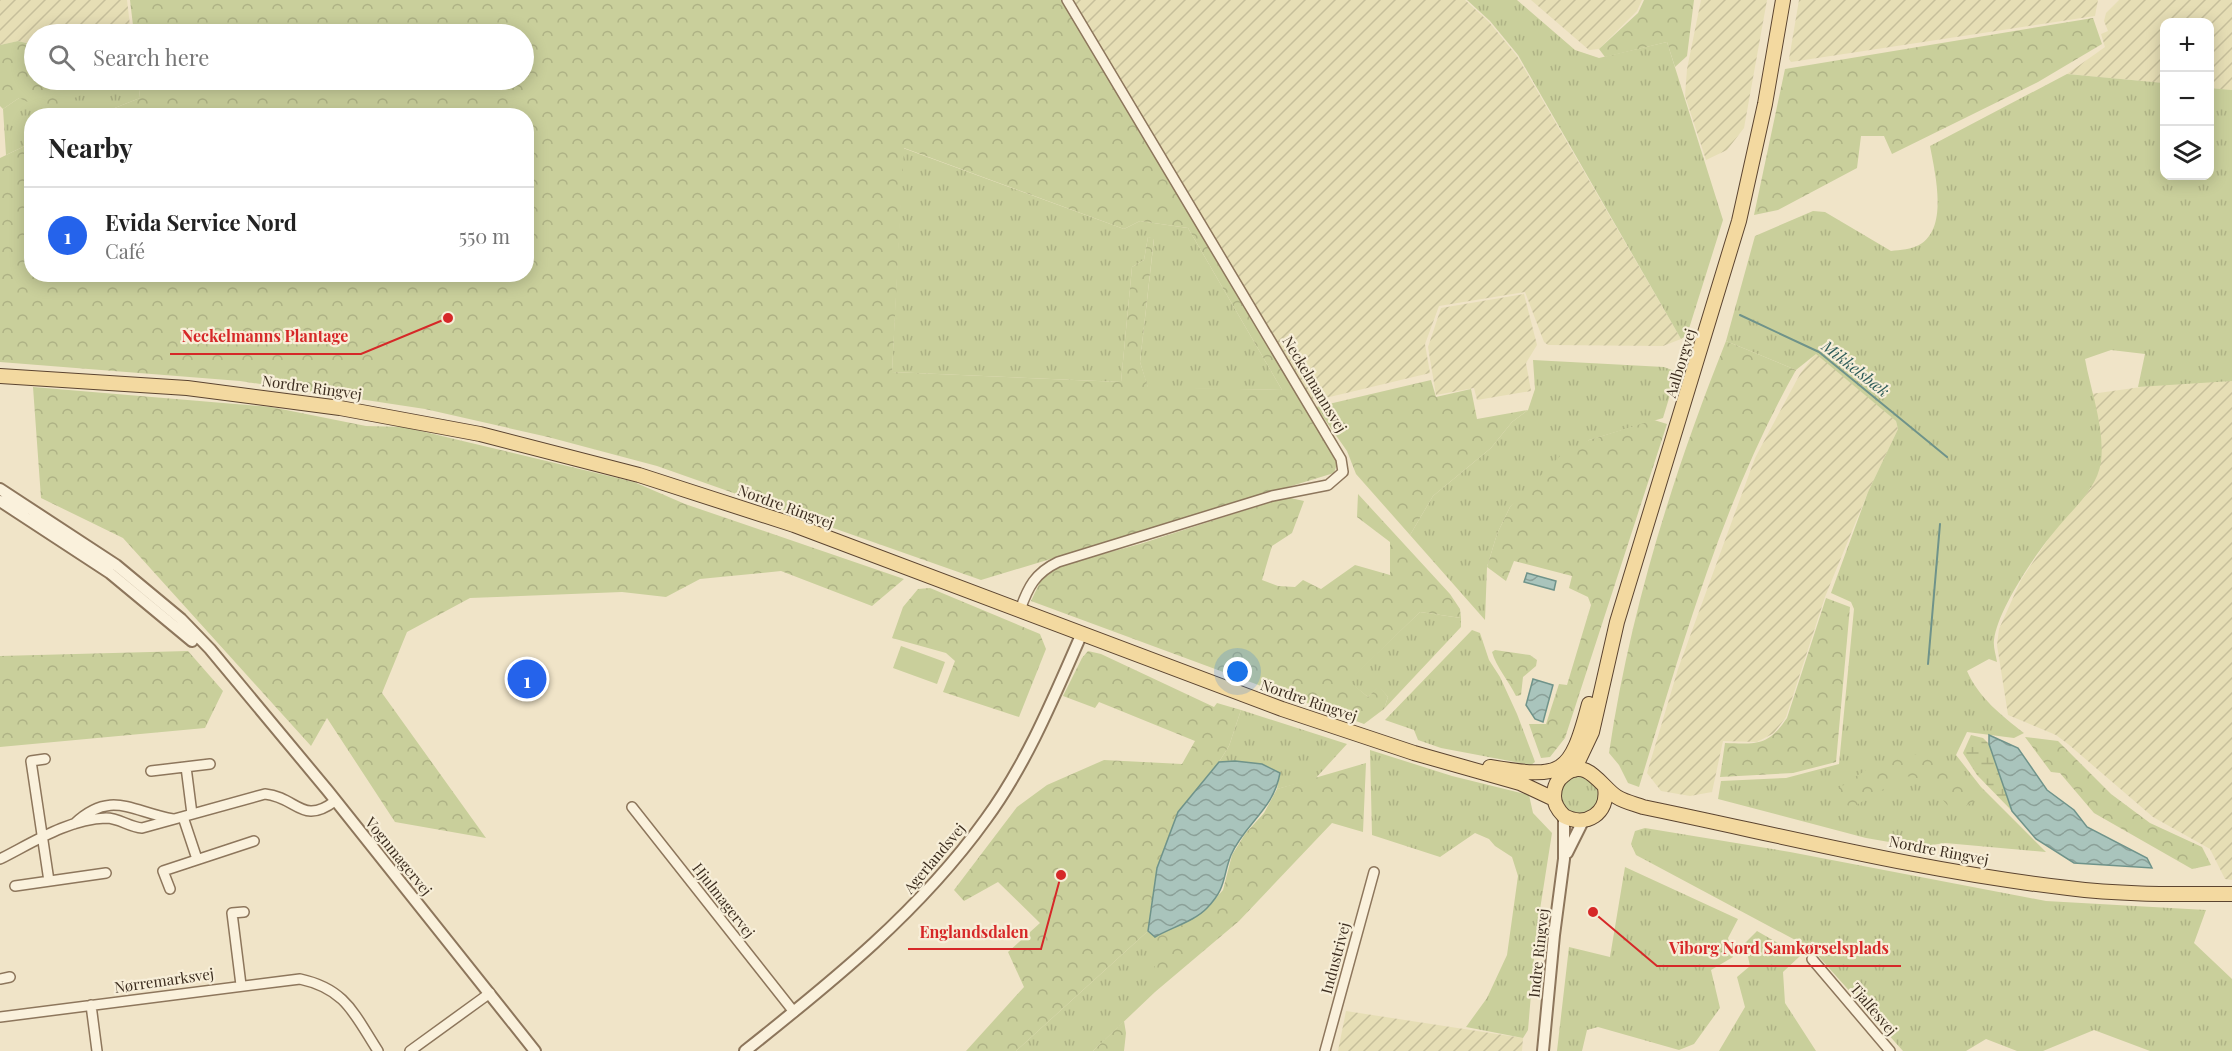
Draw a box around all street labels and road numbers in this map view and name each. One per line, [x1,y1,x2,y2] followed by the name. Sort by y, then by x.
[1660,326,1700,401] street label: Aalborgvej
[1278,332,1352,436] street label: Neckelmannsvej
[261,370,363,404] street label: Nordre Ringvej
[735,479,837,533] street label: Nordre Ringvej
[1258,674,1360,726] street label: Nordre Ringvej
[361,812,437,899] street label: Vognmagervej
[898,819,969,898] street label: Agerlandsvej
[1888,831,1990,869] street label: Nordre Ringvej
[688,858,760,942] street label: Hjulmagervej
[1523,907,1553,999] street label: Indre Ringvej
[1316,920,1354,996] street label: Industrivej
[113,963,215,997] street label: Nørremarksvej
[1846,978,1902,1040] street label: Tjalfesvej

